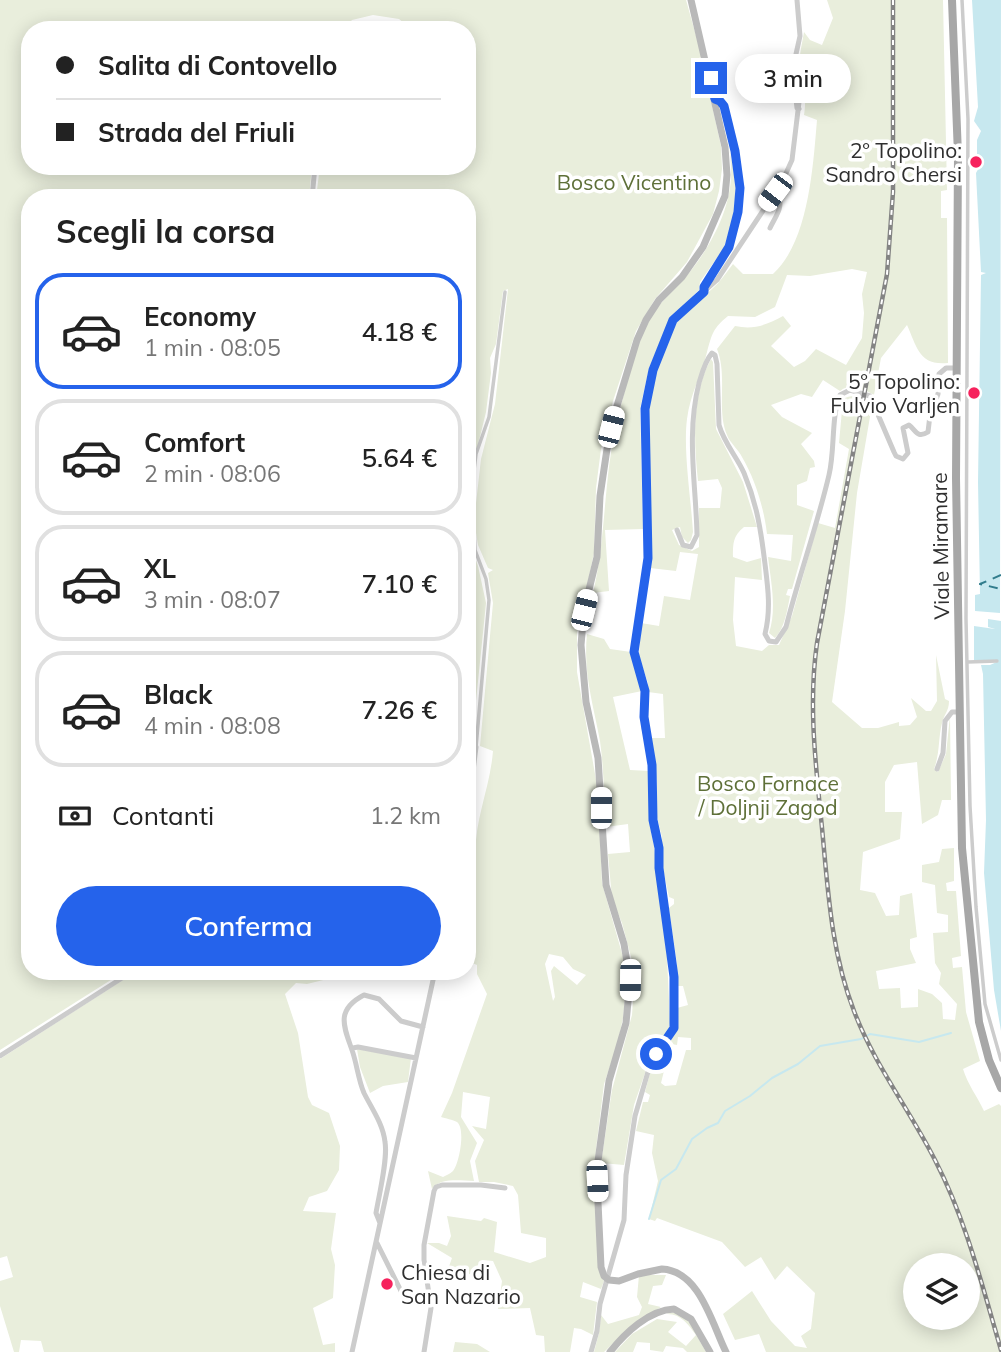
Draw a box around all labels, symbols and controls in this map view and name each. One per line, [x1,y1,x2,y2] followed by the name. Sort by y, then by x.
[98,49,338,82] text: Salita di Contovello
[736,54,851,102] callout: 3 min
[695,62,727,94] route end
[763,64,823,93] text: 3 min
[98,116,295,149] text: Strada del Friuli
[825,137,962,187] place label: 2º Topolino: Sandro Chersi
[968,154,984,170] marker: 2º Topolino: Sandro Chersi
[557,169,711,195] park label: Bosco Vicentino
[754,169,797,215] car
[56,211,275,251] text: Scegli la corsa
[60,300,123,363] icon: car
[144,300,256,333] text: Economy
[361,315,437,348] text: 4.18 €
[144,333,281,362] text: 1 min · 08:05
[830,368,960,418] place label: 5º Topolino: Fulvio Varljen
[966,385,982,401] marker: 5º Topolino: Fulvio Varljen
[596,404,627,450] car
[60,426,123,489] icon: car
[144,426,245,459] text: Comfort
[361,441,437,474] text: 5.64 €
[144,459,281,488] text: 2 min · 08:06
[926,472,954,620] street label: Viale Miramare
[60,552,123,615] icon: car
[144,552,176,585] text: XL
[361,567,437,600] text: 7.10 €
[144,585,281,614] text: 3 min · 08:07
[569,587,600,633] car
[60,678,123,741] icon: car
[144,678,212,711] text: Black
[361,693,437,726] text: 7.26 €
[144,711,281,740] text: 4 min · 08:08
[697,770,839,820] park label: Bosco Fornace / Doljnji Zagod
[591,787,612,829] car
[56,797,94,835] icon: cash
[112,799,214,832] text: Contanti
[370,801,441,830] text: 1.2 km
[56,886,441,966] button: Conferma
[620,959,641,1001] car
[640,1038,672,1070] route start
[586,1159,609,1203] car
[903,1253,980,1330] map controls
[903,1253,980,1330] button: layers
[401,1259,521,1309] place label: Chiesa di San Nazario
[379,1276,395,1292] marker: Chiesa di San Nazario

